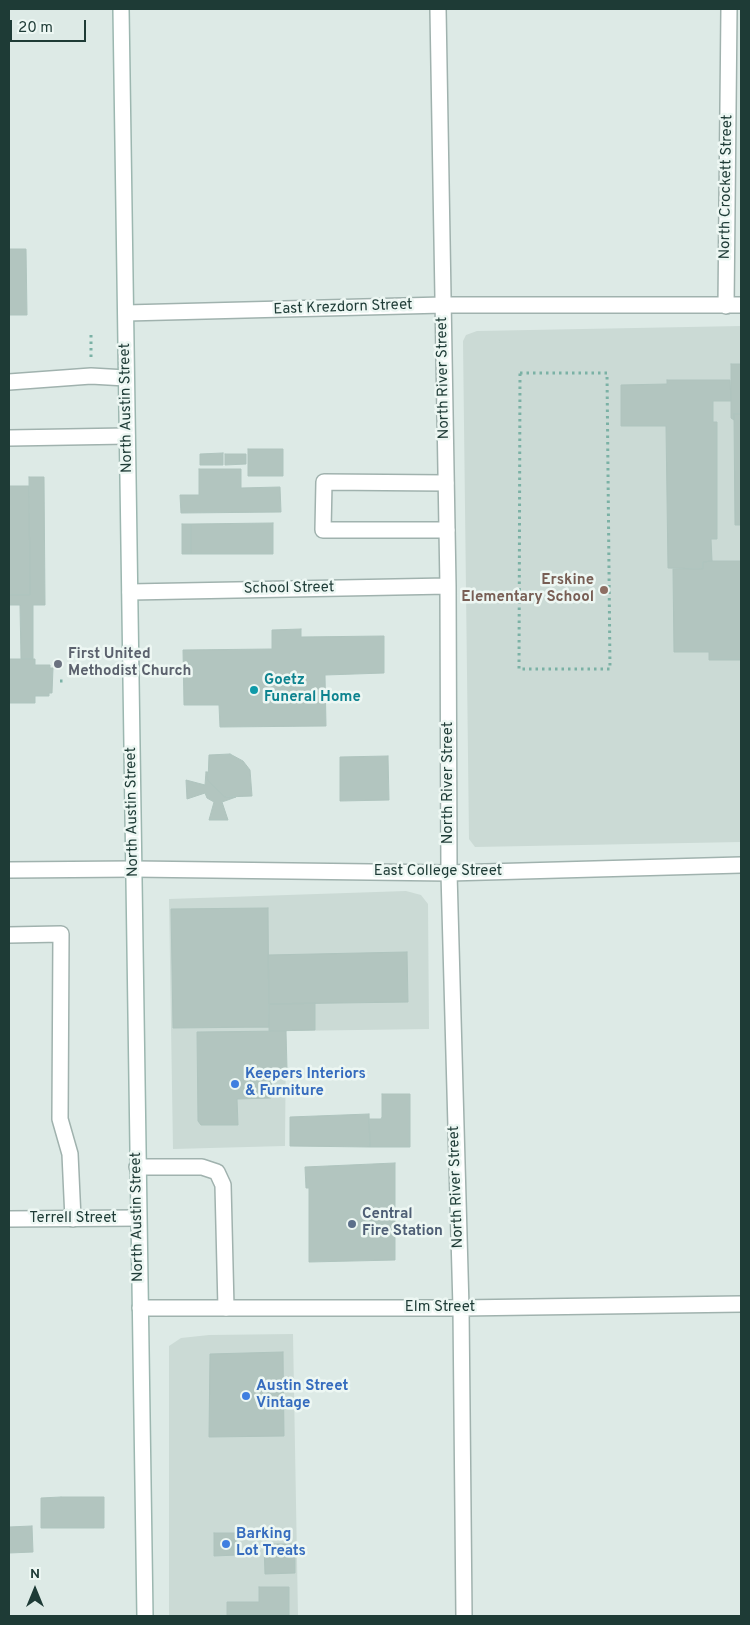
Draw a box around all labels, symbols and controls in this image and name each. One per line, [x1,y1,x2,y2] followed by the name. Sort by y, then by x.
[12,10,89,42] scale bar
[18,19,53,38] text: 20 m
[717,114,737,260] street label: North Crockett Street
[273,297,413,319] street label: East Krezdorn Street
[434,317,454,439] street label: North River Street
[117,343,137,473] street label: North Austin Street
[461,572,594,607] place label: Erskine Elementary School
[244,579,334,599] street label: School Street
[598,584,610,596] marker: Erskine Elementary School
[68,646,191,681] place label: First United Methodist Church
[52,658,64,670] marker: First United Methodist Church
[264,672,361,707] place label: Goetz Funeral Home
[248,684,260,696] marker: Goetz Funeral Home
[440,722,458,844] street label: North River Street
[123,747,143,877] street label: North Austin Street
[374,863,502,881] street label: East College Street
[245,1066,366,1101] place label: Keepers Interiors & Furniture
[229,1078,241,1090] marker: Keepers Interiors & Furniture
[446,1125,468,1249] street label: North River Street
[128,1152,148,1282] street label: North Austin Street
[362,1206,443,1241] place label: Central Fire Station
[29,1210,117,1228] street label: Terrell Street
[346,1218,358,1230] marker: Central Fire Station
[405,1299,475,1317] street label: Elm Street
[256,1378,348,1413] place label: Austin Street Vintage
[240,1390,252,1402] marker: Austin Street Vintage
[236,1526,306,1561] place label: Barking Lot Treats
[220,1538,232,1550] marker: Barking Lot Treats
[10,1565,60,1615] north arrow
[30,1566,40,1583] text: N

